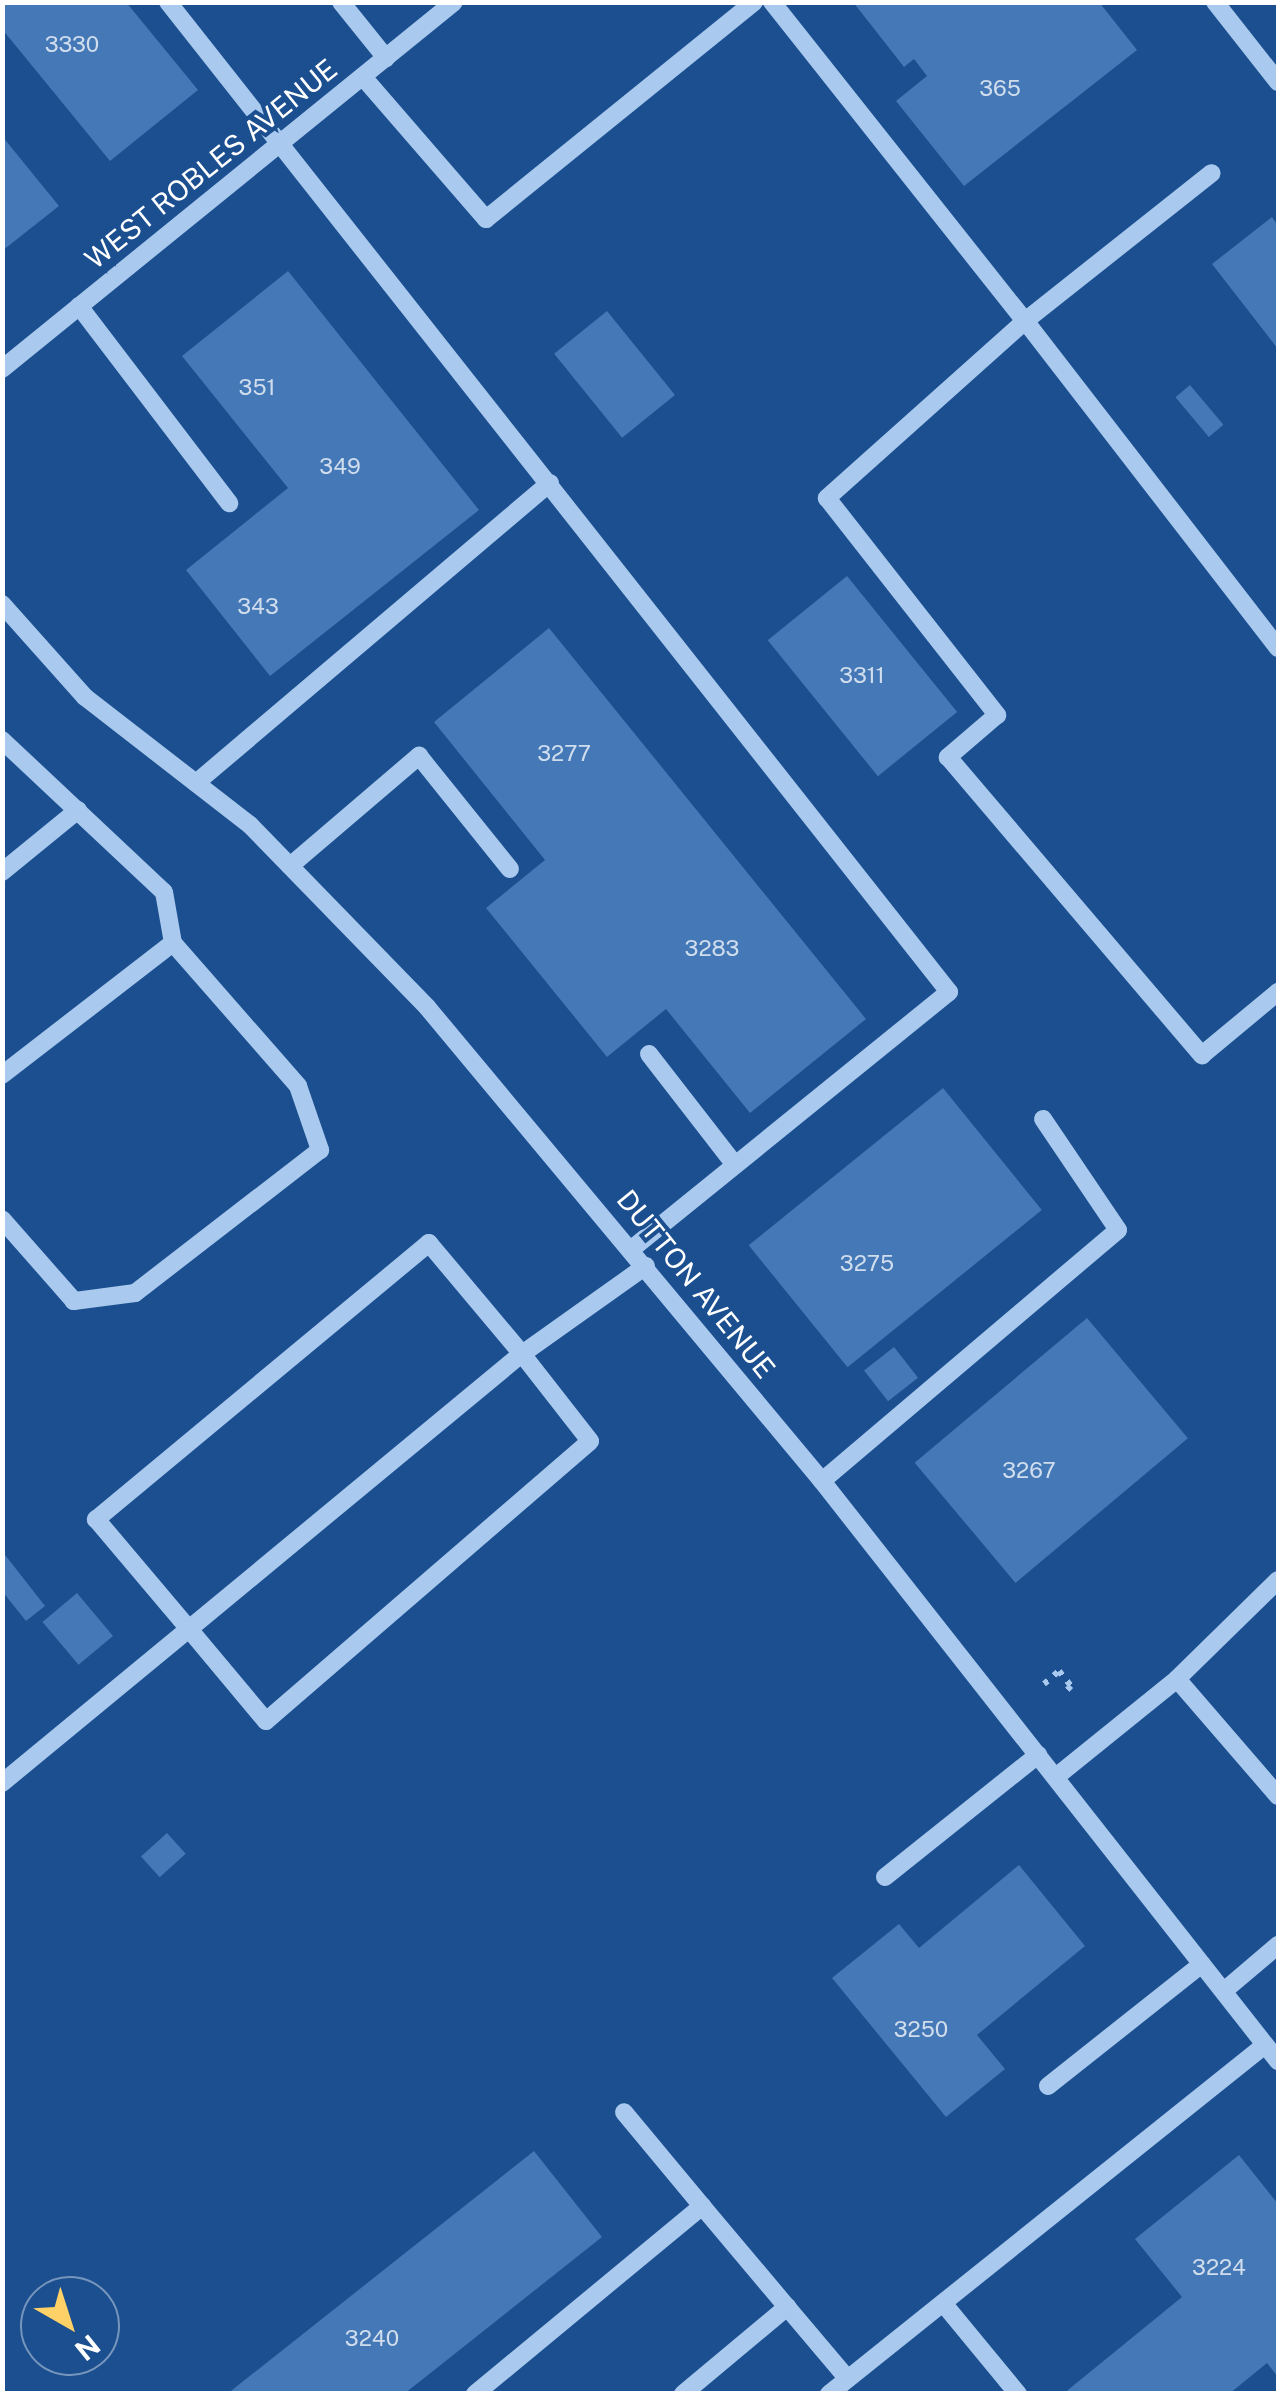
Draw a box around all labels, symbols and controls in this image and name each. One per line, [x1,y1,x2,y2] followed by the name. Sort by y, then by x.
[45,32,99,58] house number: 3330
[78,52,344,276] street label: WEST ROBLES AVENUE
[979,76,1021,102] house number: 365
[239,375,275,401] house number: 351
[319,454,361,480] house number: 349
[237,594,279,620] house number: 343
[839,663,885,689] house number: 3311
[537,741,591,767] house number: 3277
[685,936,739,962] house number: 3283
[610,1183,782,1385] street label: DUTTON AVENUE
[840,1251,894,1277] house number: 3275
[1002,1458,1056,1484] house number: 3267
[894,2017,948,2043] house number: 3250
[1192,2255,1246,2281] house number: 3224
[20,2276,120,2376] north arrow
[345,2326,399,2352] house number: 3240
[69,2328,107,2368] text: N

